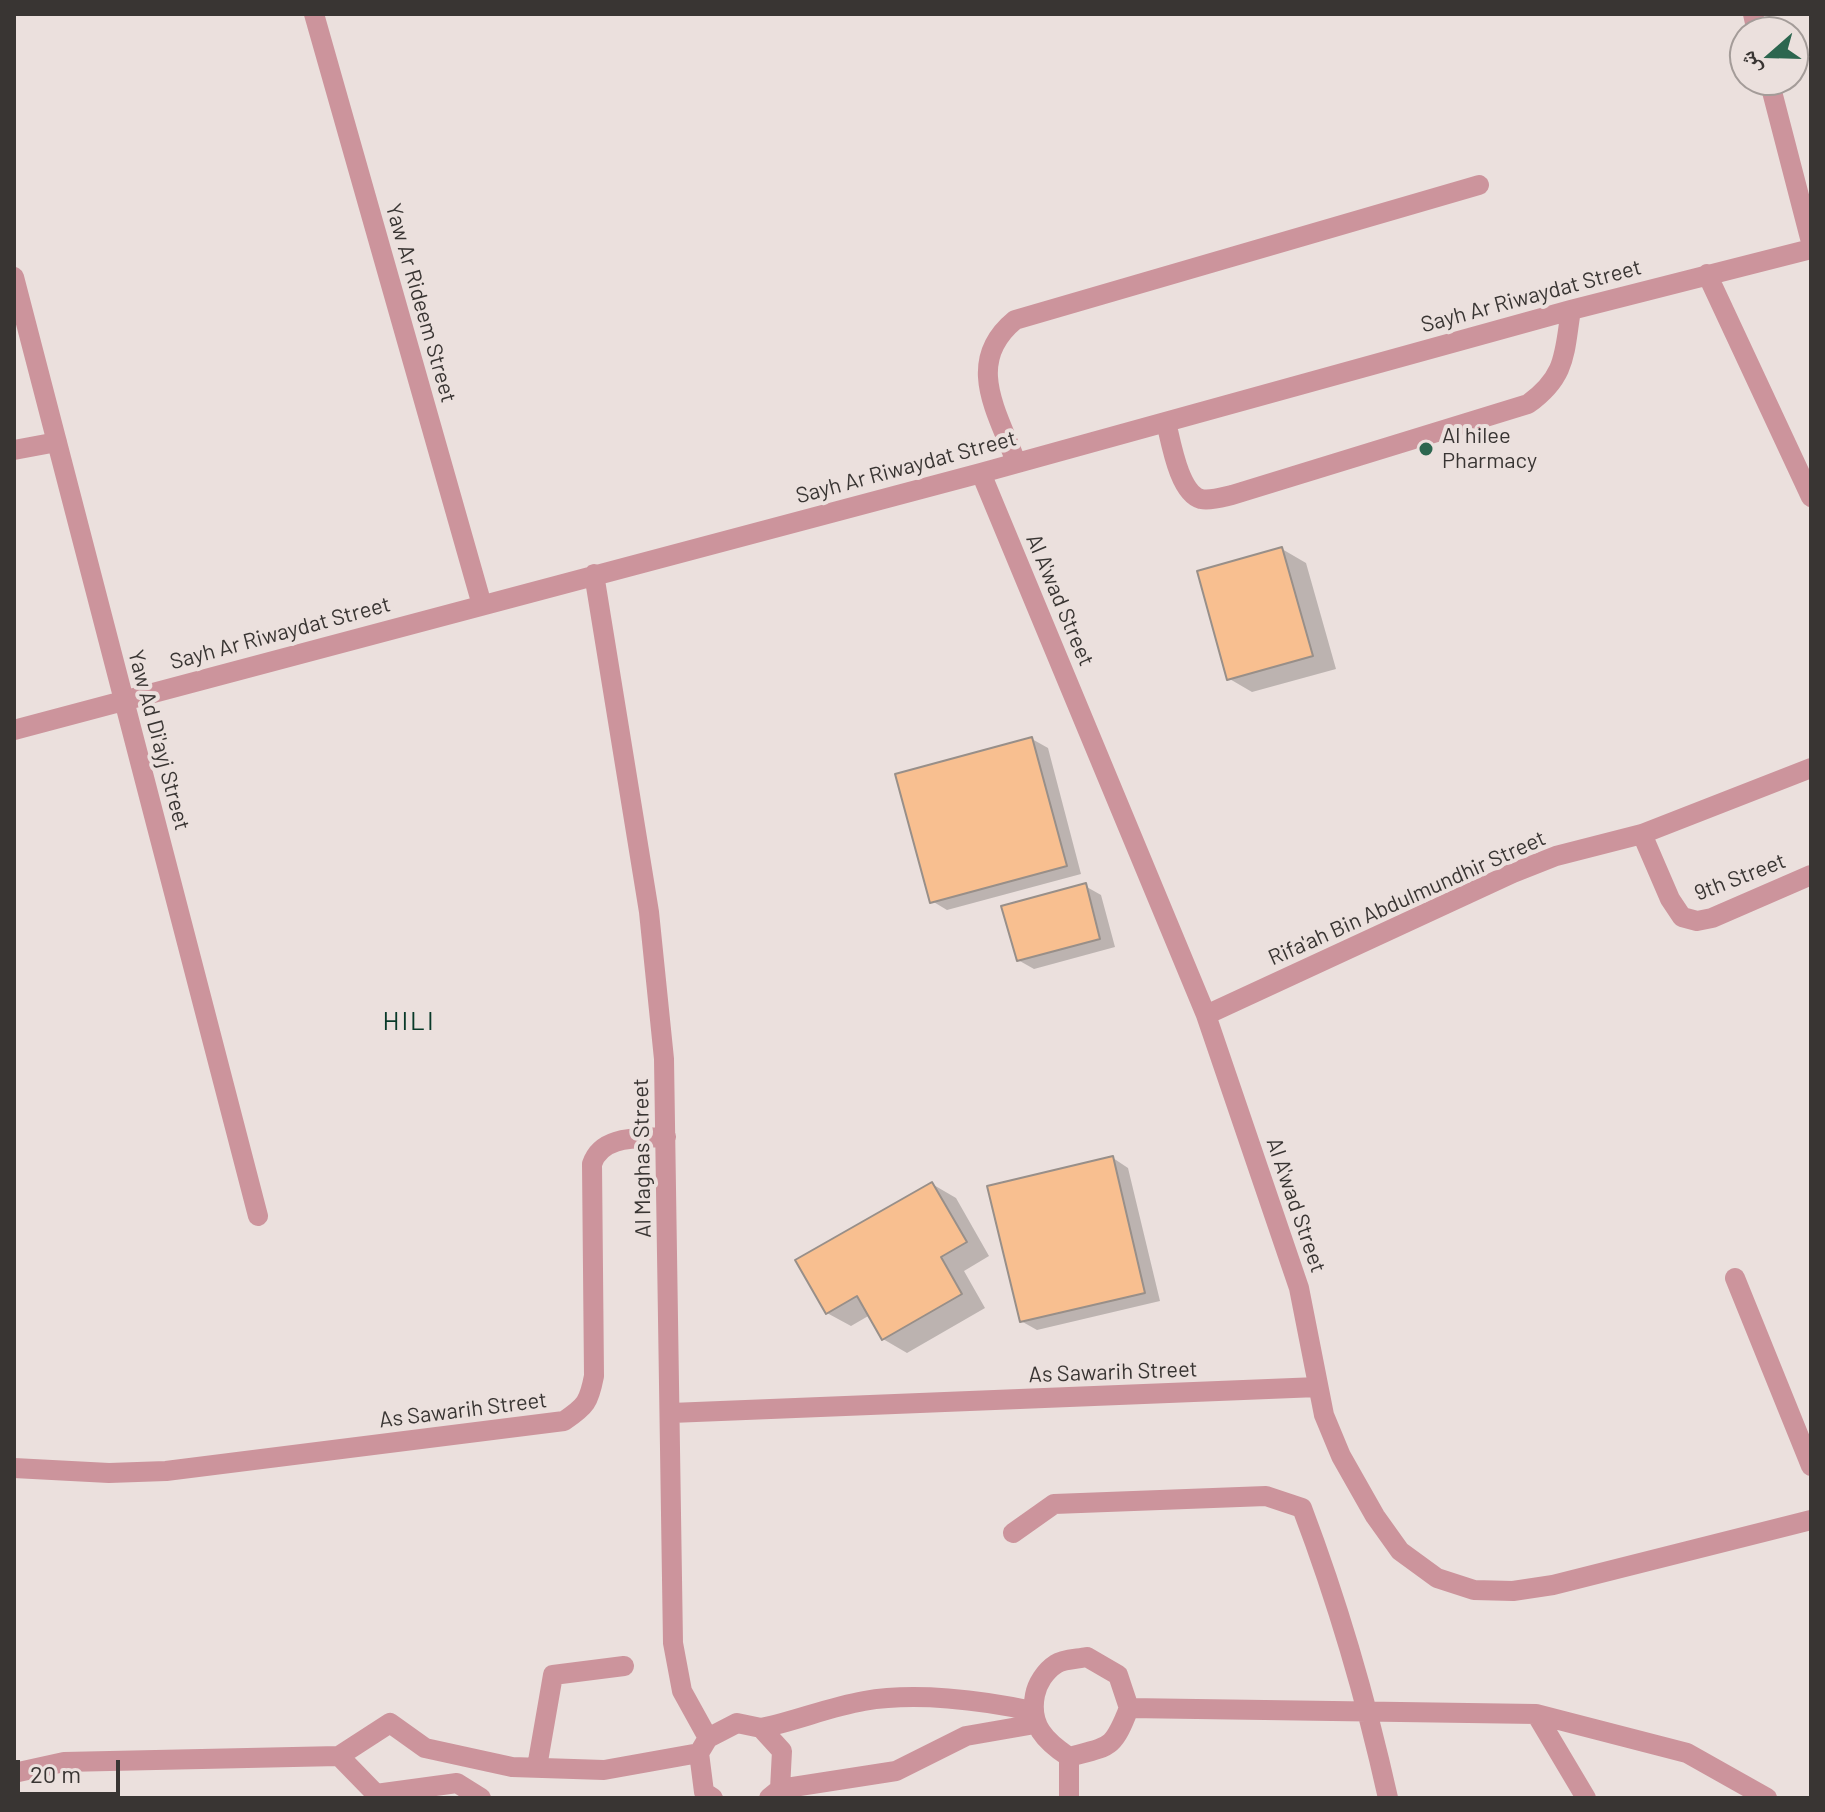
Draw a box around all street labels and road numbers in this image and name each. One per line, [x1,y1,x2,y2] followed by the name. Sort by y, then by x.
[380,200,462,406] street label: Yaw Ar Rideem Street
[1418,254,1644,338] street label: Sayh Ar Riwaydat Street
[793,425,1019,509] street label: Sayh Ar Riwaydat Street
[1020,530,1100,670] street label: Al A'wad Street
[167,591,393,675] street label: Sayh Ar Riwaydat Street
[122,647,196,833] street label: Yaw Ad Di'ayj Street
[1264,825,1550,971] street label: Rifa'ah Bin Abdulmundhir Street
[1691,848,1789,906] street label: 9th Street
[627,1078,657,1238] street label: Al Maghas Street
[1261,1134,1331,1276] street label: Al A'wad Street
[1028,1356,1198,1388] street label: As Sawarih Street
[377,1387,549,1433] street label: As Sawarih Street

